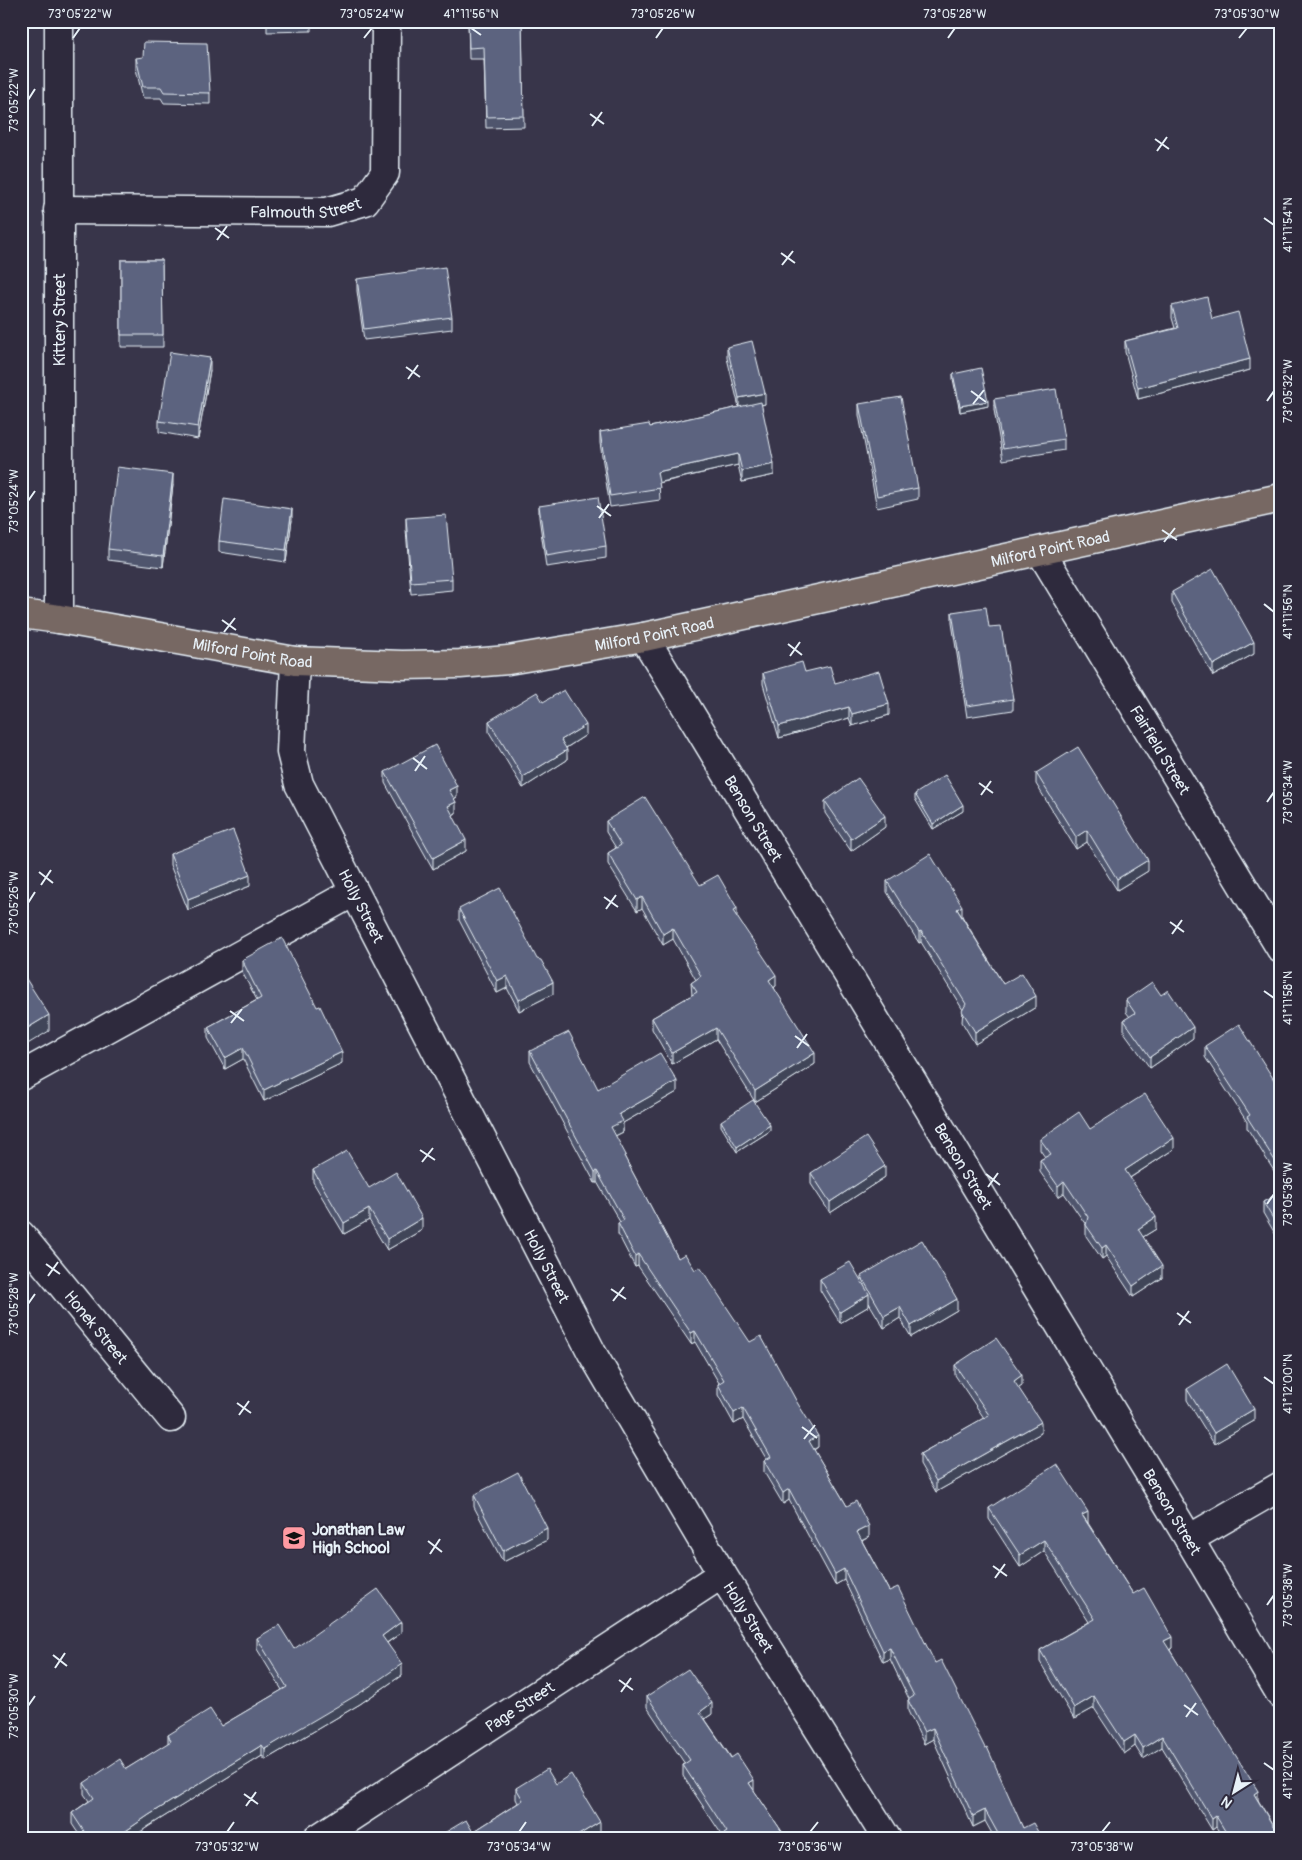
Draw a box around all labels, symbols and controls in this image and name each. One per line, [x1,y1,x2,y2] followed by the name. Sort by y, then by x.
[48,7,112,22] text: 73°05'22"W
[340,7,404,22] text: 73°05'24"W
[443,7,499,22] text: 41°11'56"N
[631,7,695,22] text: 73°05'26"W
[923,7,987,22] text: 73°05'28"W
[1214,7,1280,22] text: 73°05'30"W
[7,68,22,132] text: 73°05'22"W
[250,194,364,223] street label: Falmouth Street
[1281,197,1296,253] text: 41°11'54"N
[50,273,70,366] street label: Kittery Street
[1281,359,1296,423] text: 73°05'32"W
[7,469,22,533] text: 73°05'24"W
[989,527,1112,572] street label: Milford Point Road
[1281,584,1296,640] text: 41°11'56"N
[593,613,716,656] street label: Milford Point Road
[191,634,313,673] street label: Milford Point Road
[1125,702,1194,799] street label: Fairfield Street
[1281,760,1296,824] text: 73°05'34"W
[719,772,787,866] street label: Benson Street
[334,866,388,947] street label: Holly Street
[7,871,22,935] text: 73°05'26"W
[1281,971,1296,1025] text: 41°11'58"N
[929,1120,997,1214] street label: Benson Street
[1281,1162,1296,1226] text: 73°05'36"W
[519,1226,574,1307] street label: Holly Street
[7,1272,22,1336] text: 73°05'28"W
[60,1287,132,1369] street label: Honek Street
[1281,1354,1296,1414] text: 41°12'00"N
[1138,1466,1205,1559] street label: Benson Street
[312,1520,405,1558] place label: Jonathan Law High School
[281,1525,307,1551] school or university icon: Jonathan Law High School
[1281,1563,1296,1627] text: 73°05'38"W
[718,1578,778,1657] street label: Holly Street
[7,1673,22,1739] text: 73°05'30"W
[482,1677,559,1737] street label: Page Street
[1281,1741,1296,1799] text: 41°12'02"N
[1210,1768,1260,1818] north arrow
[1218,1792,1235,1812] text: N
[195,1840,259,1855] text: 73°05'32"W
[487,1840,551,1855] text: 73°05'34"W
[778,1840,842,1855] text: 73°05'36"W
[1070,1840,1134,1855] text: 73°05'38"W

